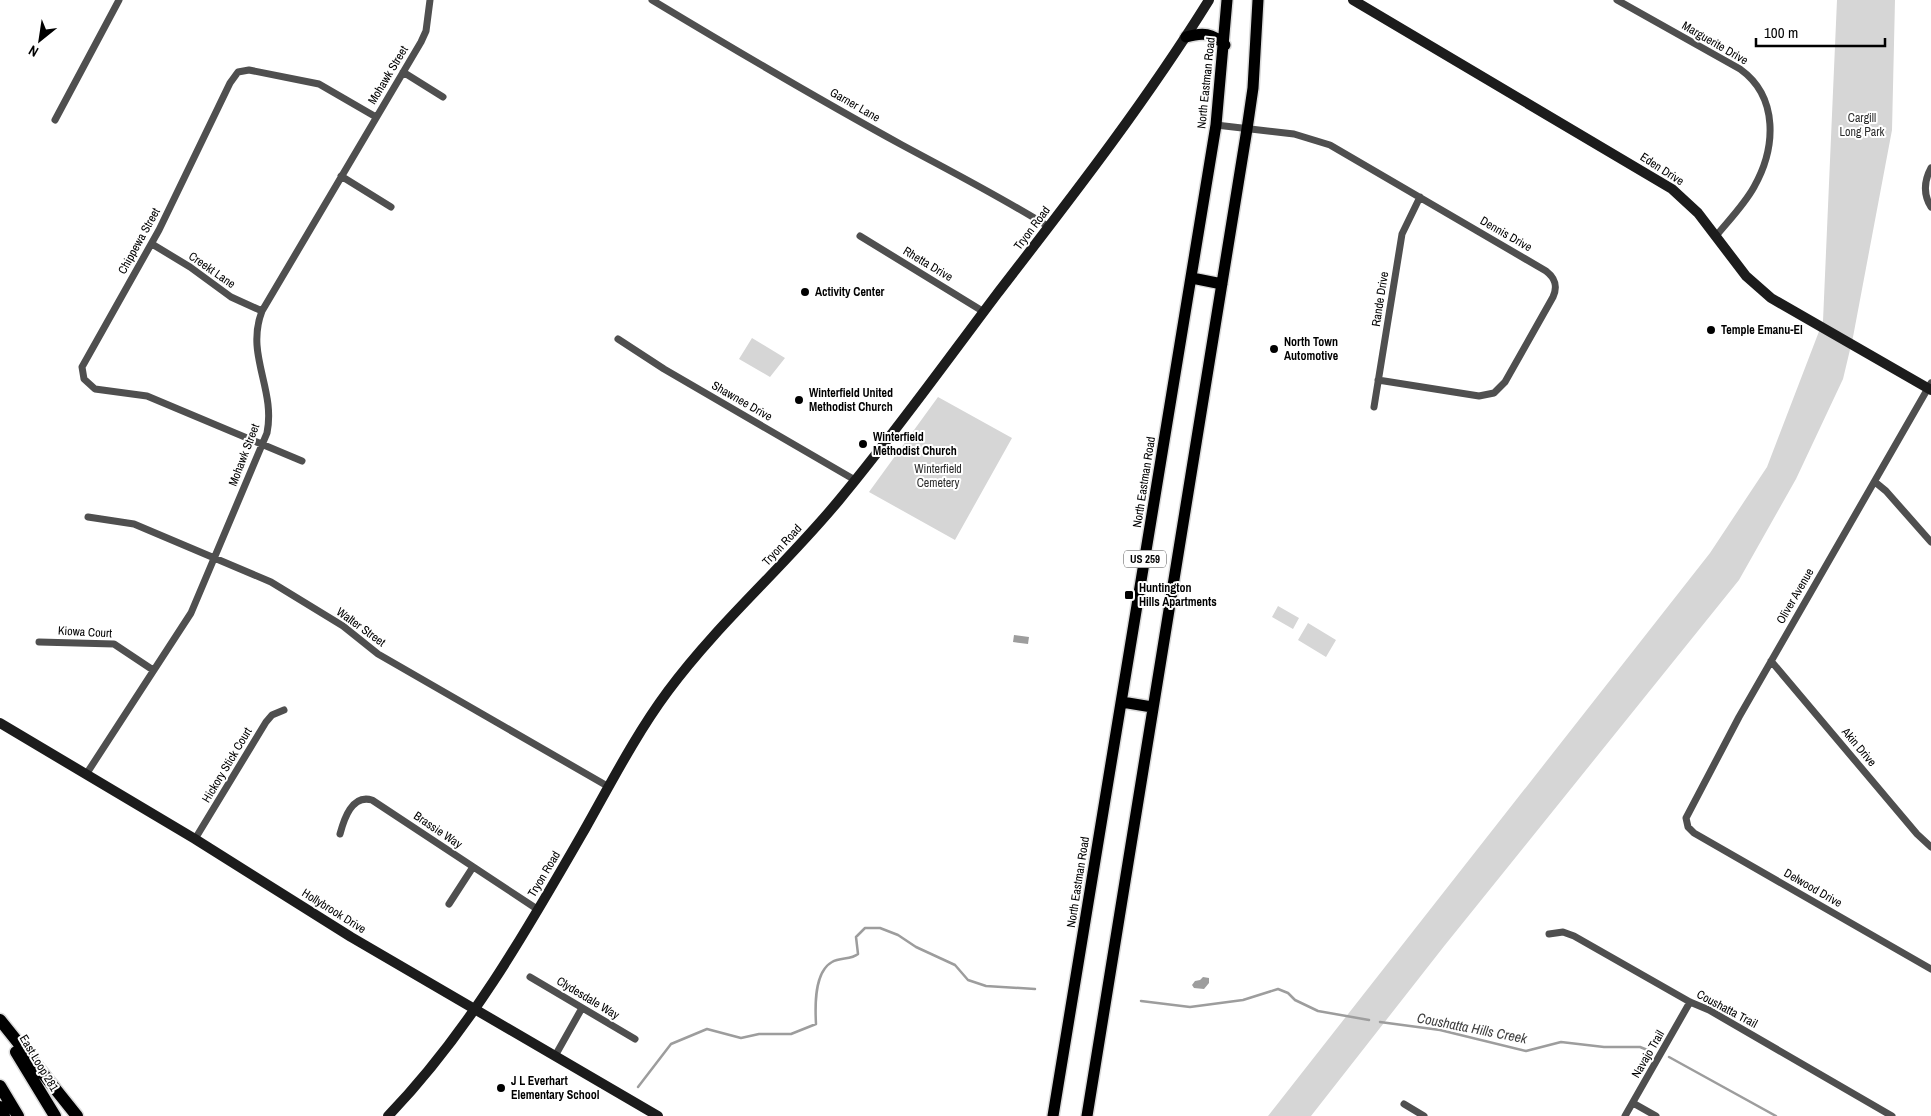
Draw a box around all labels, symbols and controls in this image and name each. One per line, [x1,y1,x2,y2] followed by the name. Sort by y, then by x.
[15,15,65,65] north arrow
[1756,15,1885,47] scale bar
[1679,18,1751,68] street label: Marguerite Drive
[1764,22,1798,43] text: 100 m
[1193,36,1219,130] street label: North Eastman Road
[25,41,42,61] text: N
[364,43,412,107] street label: Mohawk Street
[827,84,883,126] street label: Garner Lane
[1840,110,1885,140] park label: Cargill Long Park
[1637,149,1687,189] street label: Eden Drive
[1010,203,1054,253] street label: Tryon Road
[114,205,164,277] street label: Chippewa Street
[1477,213,1535,255] street label: Dennis Drive
[900,243,956,285] street label: Rhetta Drive
[185,248,239,292] street label: Creekt Lane
[1368,270,1392,328] street label: Rande Drive
[815,284,885,300] place label: Activity Center
[799,286,811,298] marker: Activity Center
[1721,322,1803,338] place label: Temple Emanu-El
[1705,324,1717,336] marker: Temple Emanu-El
[1284,334,1339,364] place label: North Town Automotive
[1268,343,1280,355] marker: North Town Automotive
[709,377,775,425] street label: Shawnee Drive
[809,385,893,415] place label: Winterfield United Methodist Church
[793,394,805,406] marker: Winterfield United Methodist Church
[225,421,263,489] street label: Mohawk Street
[873,429,957,459] place label: Winterfield Methodist Church
[1129,435,1159,529] street label: North Eastman Road
[857,438,869,450] marker: Winterfield Methodist Church
[914,461,962,491] park label: Winterfield Cemetery
[759,521,805,569] street label: Tryon Road
[1124,550,1166,568] road number: US 259
[1773,565,1817,627] street label: Oliver Avenue
[1139,580,1217,610] place label: Huntington Hills Apartments
[1123,589,1135,601] marker: Huntington Hills Apartments
[333,604,389,650] street label: Walter Street
[58,623,113,641] street label: Kiowa Court
[1837,723,1880,770] street label: Akin Drive
[198,724,256,805] street label: Hickory Stick Court
[411,808,466,852] street label: Brassie Way
[1063,835,1093,929] street label: North Eastman Road
[524,848,564,900] street label: Tryon Road
[1781,865,1845,911] street label: Delwood Drive
[299,885,369,937] street label: Hollybrook Drive
[554,973,622,1023] street label: Clydesdale Way
[1694,986,1760,1032] street label: Coushatta Trail
[1415,1009,1530,1048] water label: Coushatta Hills Creek
[1628,1027,1668,1081] street label: Navajo Trail
[16,1032,62,1095] street label: East Loop 281
[511,1073,600,1103] place label: J L Everhart Elementary School
[495,1082,507,1094] marker: J L Everhart Elementary School

